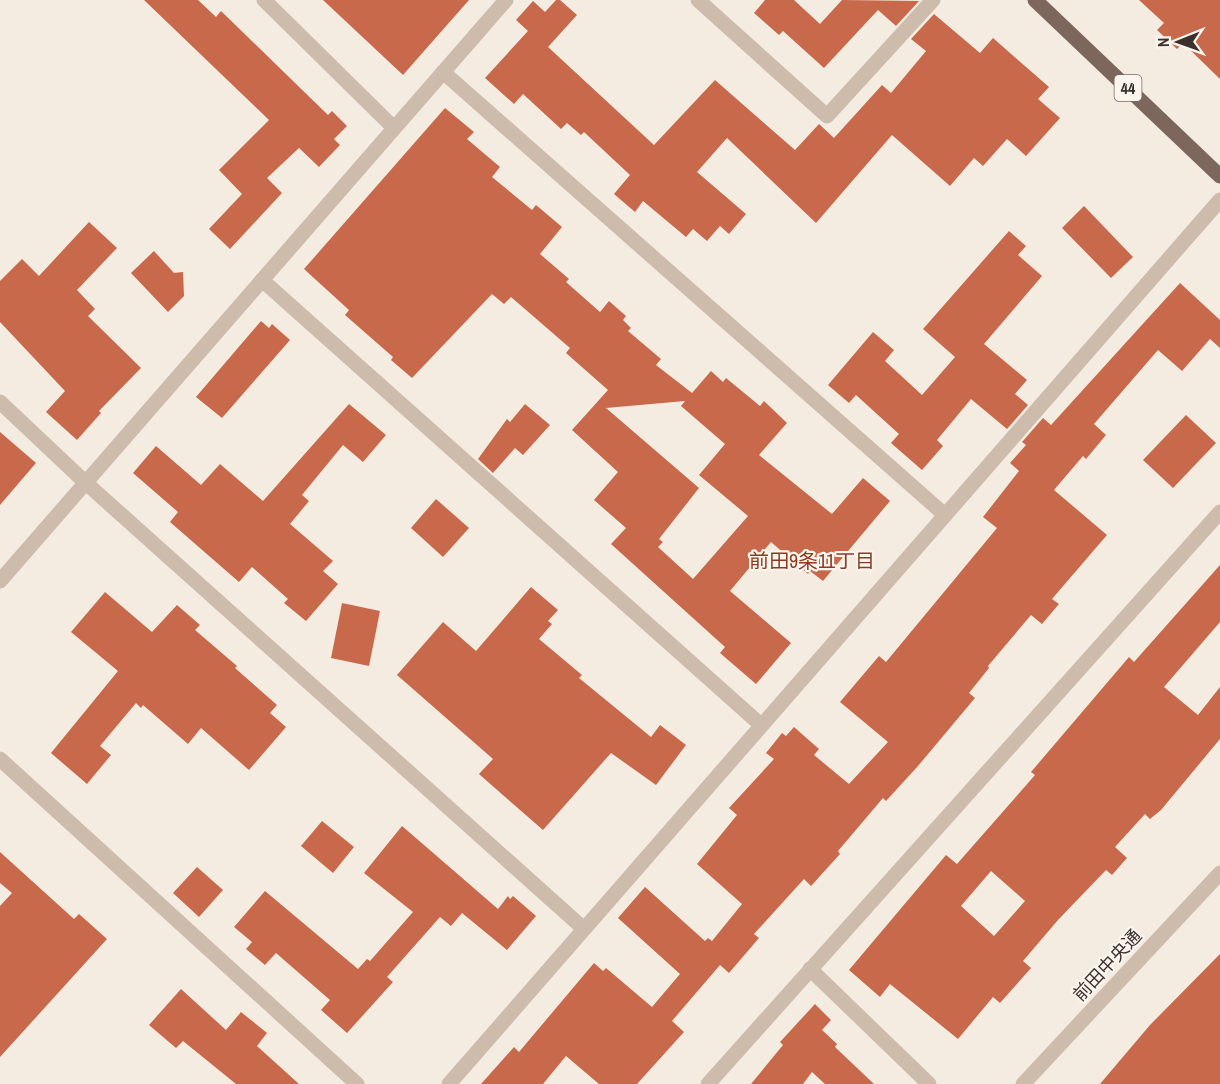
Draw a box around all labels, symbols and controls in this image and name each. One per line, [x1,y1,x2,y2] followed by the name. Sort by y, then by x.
[1148,12,1208,72] north arrow
[1152,37,1174,47] text: N
[1114,75,1142,101] road number: 44
[749,547,875,574] district label: 前田9条11丁目
[1067,924,1147,1006] street label: 前田中央通

